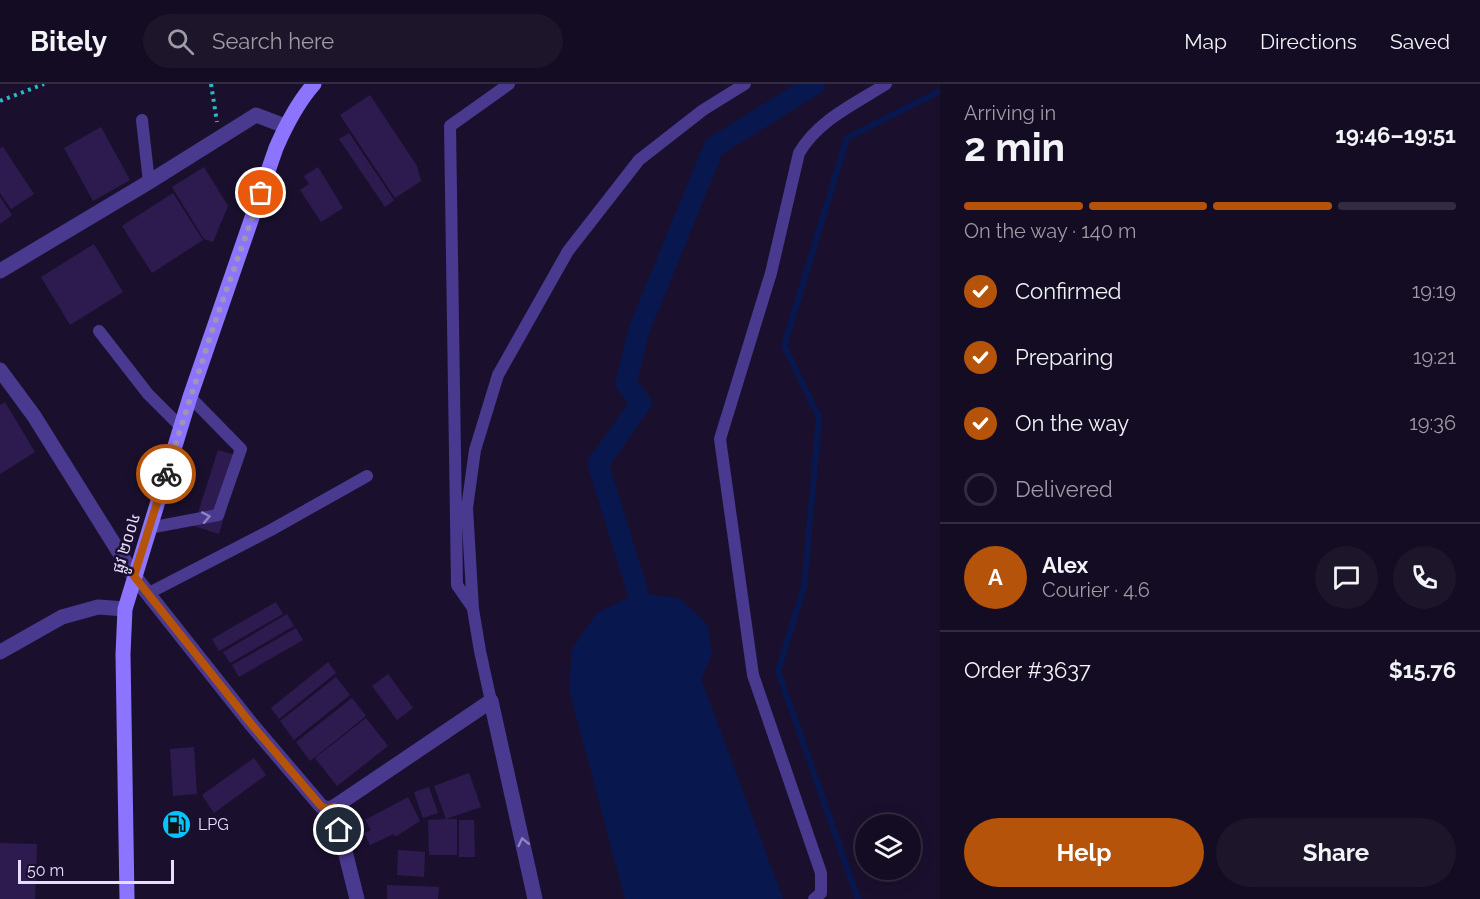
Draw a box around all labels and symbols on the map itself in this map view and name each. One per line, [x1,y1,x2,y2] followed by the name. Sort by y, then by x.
[235,167,286,218] pin
[136,444,196,504] courier
[108,511,149,577] street label: ផ្លូវ ២០០៤
[201,511,211,524] one-way arrow
[313,804,364,855] pin
[161,808,193,840] fuel station icon: LPG
[198,815,229,834] place label: LPG
[517,837,530,847] one-way arrow
[18,857,174,884] scale bar

